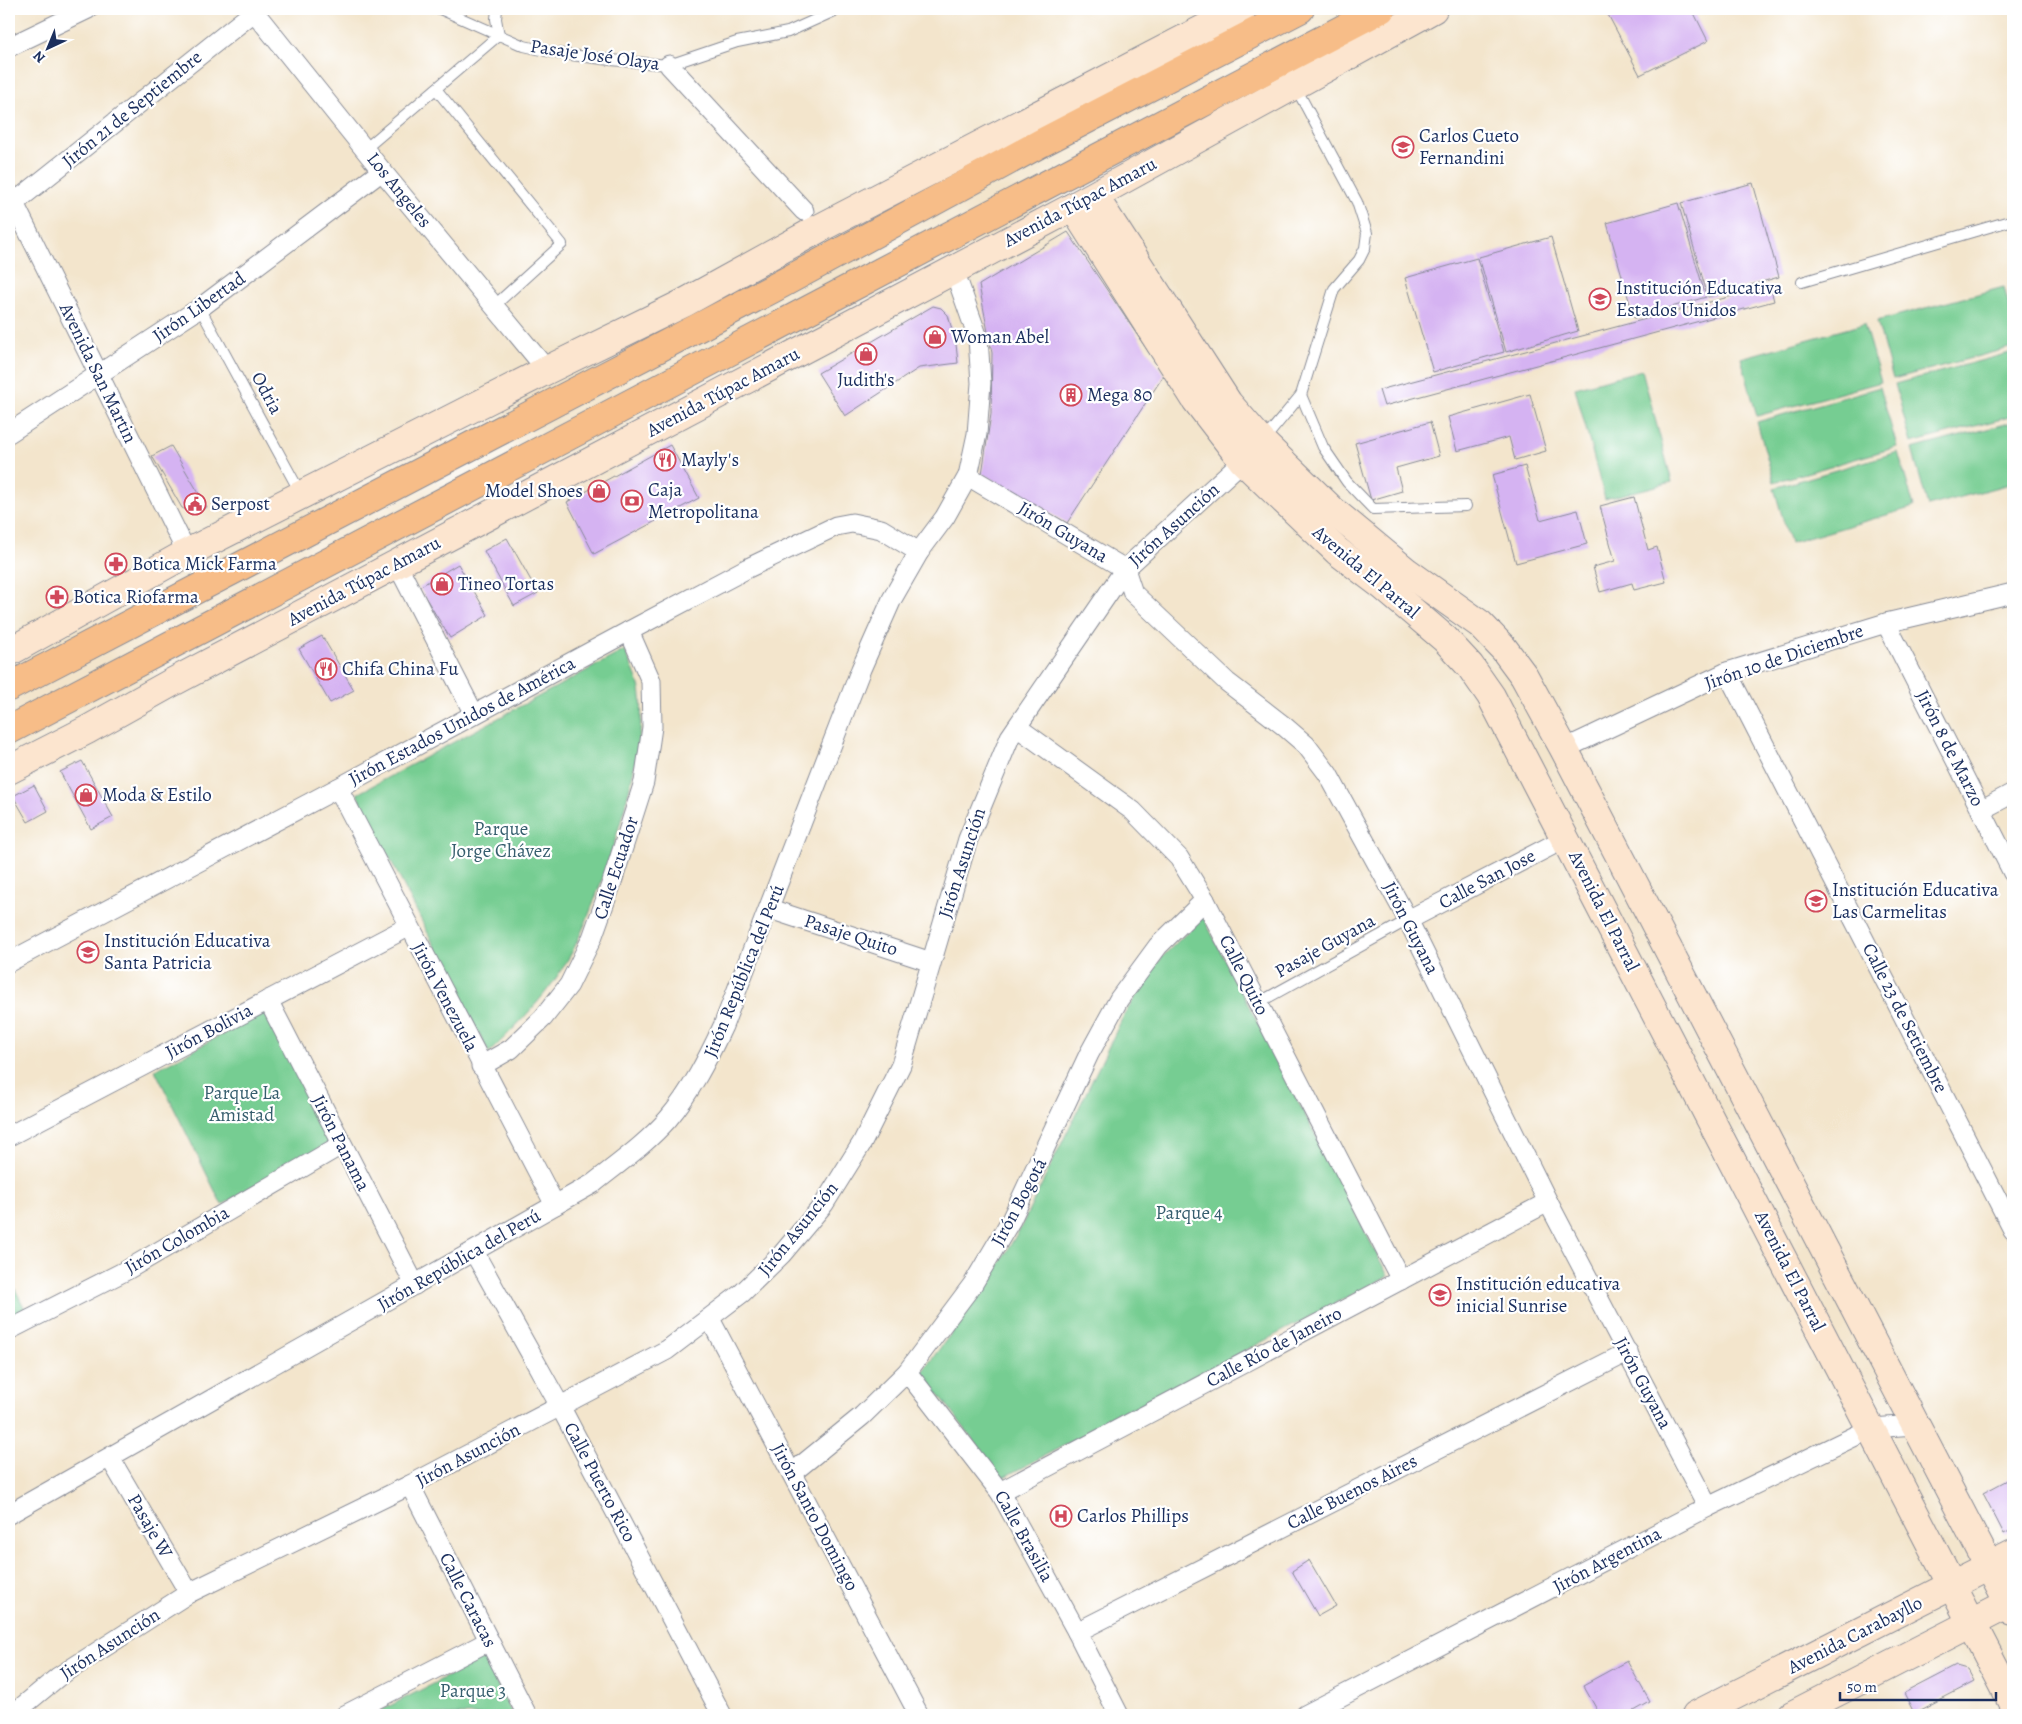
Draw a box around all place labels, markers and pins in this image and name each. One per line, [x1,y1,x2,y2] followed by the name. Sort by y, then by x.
[1419,123,1519,171] place label: Carlos Cueto Fernandini
[1391,135,1415,159] school or university icon: Carlos Cueto Fernandini
[1616,275,1783,323] place label: Institución Educativa Estados Unidos
[1588,287,1612,311] school or university icon: Institución Educativa Estados Unidos
[950,324,1049,350] place label: Woman Abel
[923,325,947,349] shop icon: Woman Abel
[854,342,878,366] shop icon: Judith's
[837,367,895,393] place label: Judith's
[1087,382,1152,408] place label: Mega 80
[1059,383,1083,407] building icon: Mega 80
[681,447,739,473] place label: Mayly's
[653,448,677,472] restaurant icon: Mayly's
[648,477,759,525] place label: Caja Metropolitana
[485,478,583,504] place label: Model Shoes
[587,479,611,503] shop icon: Model Shoes
[620,489,644,513] bank icon: Caja Metropolitana
[211,491,270,517] place label: Serpost
[183,492,207,516] public building icon: Serpost
[132,551,277,577] place label: Botica Mick Farma
[104,552,128,576] pharmacy icon: Botica Mick Farma
[458,571,554,597] place label: Tineo Tortas
[430,572,454,596] shop icon: Tineo Tortas
[73,584,199,610] place label: Botica Riofarma
[45,585,69,609] pharmacy icon: Botica Riofarma
[342,656,459,682] place label: Chifa China Fu
[314,657,338,681] restaurant icon: Chifa China Fu
[102,782,212,808] place label: Moda & Estilo
[74,783,98,807] shop icon: Moda & Estilo
[1832,877,1999,925] place label: Institución Educativa Las Carmelitas
[1804,889,1828,913] school or university icon: Institución Educativa Las Carmelitas
[104,928,271,976] place label: Institución Educativa Santa Patricia
[76,940,100,964] school or university icon: Institución Educativa Santa Patricia
[1456,1271,1620,1319] place label: Institución educativa inicial Sunrise
[1428,1283,1452,1307] school or university icon: Institución educativa inicial Sunrise
[1077,1503,1189,1529] place label: Carlos Phillips
[1049,1504,1073,1528] hospital icon: Carlos Phillips

